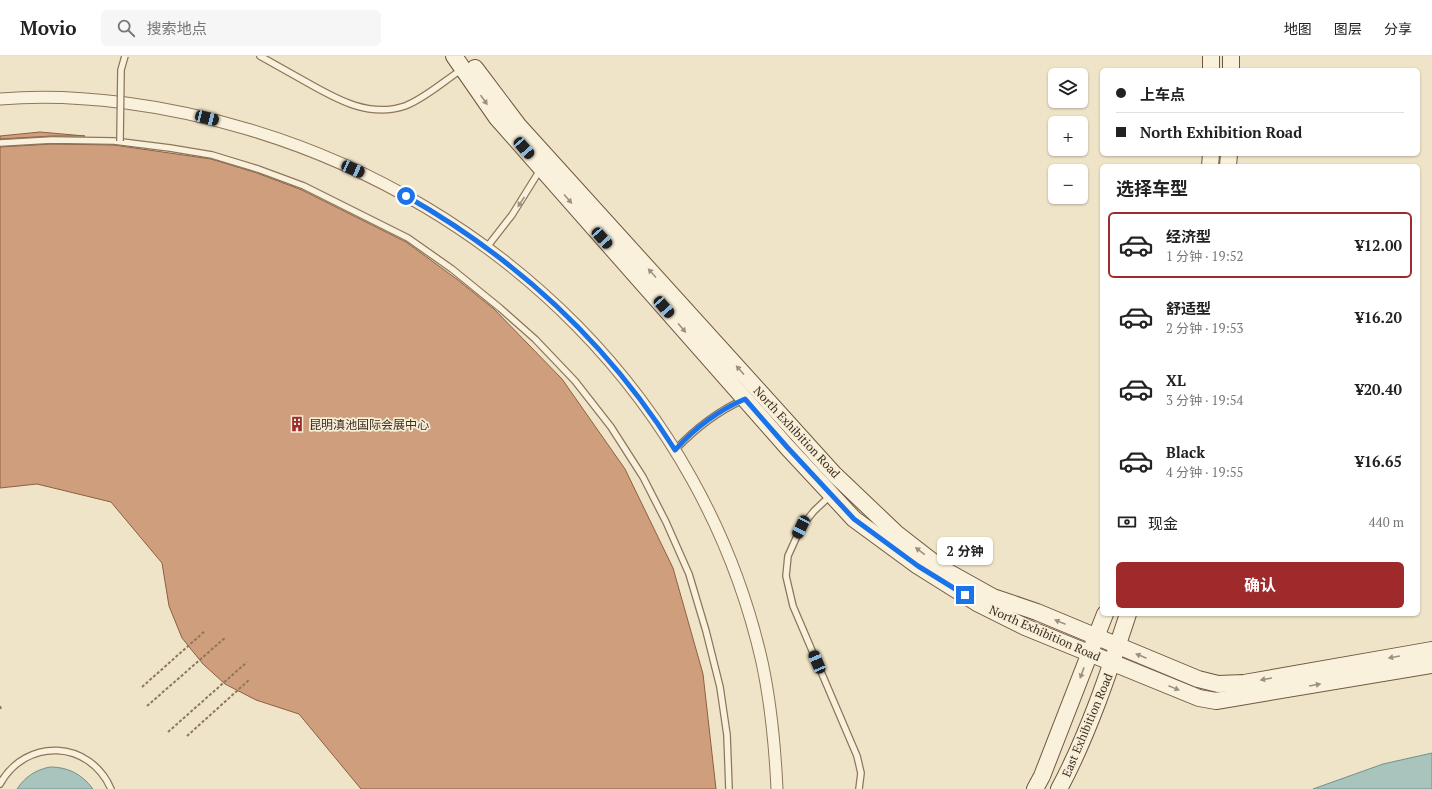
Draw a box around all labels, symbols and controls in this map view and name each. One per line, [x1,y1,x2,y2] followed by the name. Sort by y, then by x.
[101,10,381,46] search box
[20,15,77,40] text: Movio
[115,17,137,39] icon: search
[147,18,207,38] text: 搜索地点
[1284,19,1312,38] text: 地图
[1334,19,1362,38] text: 图层
[1384,19,1412,38] text: 分享
[1048,68,1088,204] map controls
[1048,68,1088,108] button: layers
[1140,84,1185,104] text: 上车点
[480,94,488,105] one-way arrow
[194,109,220,127] car
[1048,116,1088,156] button: +
[1140,122,1302,142] text: North Exhibition Road
[512,135,536,161] car
[340,159,366,179] car
[1048,164,1088,204] button: −
[1116,176,1188,200] text: 选择车型
[397,187,415,205] route start
[563,194,572,203] one-way arrow
[517,196,525,207] one-way arrow
[590,225,614,251] car
[1166,226,1211,246] text: 经济型
[1118,227,1154,263] icon: car
[1355,235,1402,255] text: ¥12.00
[1166,247,1244,265] text: 1 分钟 · 19:52
[648,268,657,278] one-way arrow
[652,294,676,320] car
[1166,298,1211,318] text: 舒适型
[1118,299,1154,335] icon: car
[1355,307,1402,327] text: ¥16.20
[1166,319,1244,337] text: 2 分钟 · 19:53
[677,322,686,333] one-way arrow
[736,365,745,374] one-way arrow
[1166,370,1186,390] text: XL
[1118,371,1154,407] icon: car
[1355,379,1402,399] text: ¥20.40
[751,383,844,481] street label: North Exhibition Road
[1166,391,1244,409] text: 3 分钟 · 19:54
[288,415,306,433] building icon: 昆明滇池国际会展中心
[309,417,429,432] place label: 昆明滇池国际会展中心
[1166,442,1205,462] text: Black
[1118,443,1154,479] icon: car
[1355,451,1402,471] text: ¥16.65
[1166,463,1244,481] text: 4 分钟 · 19:55
[1116,511,1138,533] icon: cash
[1148,513,1178,533] text: 现金
[1369,513,1404,531] text: 440 m
[790,514,812,540] car
[937,537,993,565] callout: 2 分钟
[947,542,983,560] text: 2 分钟
[914,547,925,555] one-way arrow
[1116,562,1404,608] button: 确认
[956,586,974,604] route end
[987,602,1103,664] street label: North Exhibition Road
[1053,618,1065,624] one-way arrow
[807,649,827,675] car
[1135,652,1147,658] one-way arrow
[1387,654,1400,660] one-way arrow
[1079,667,1085,679] one-way arrow
[1058,671,1116,779] street label: East Exhibition Road
[1259,676,1272,682] one-way arrow
[1309,682,1321,688] one-way arrow
[1169,685,1180,691] one-way arrow

